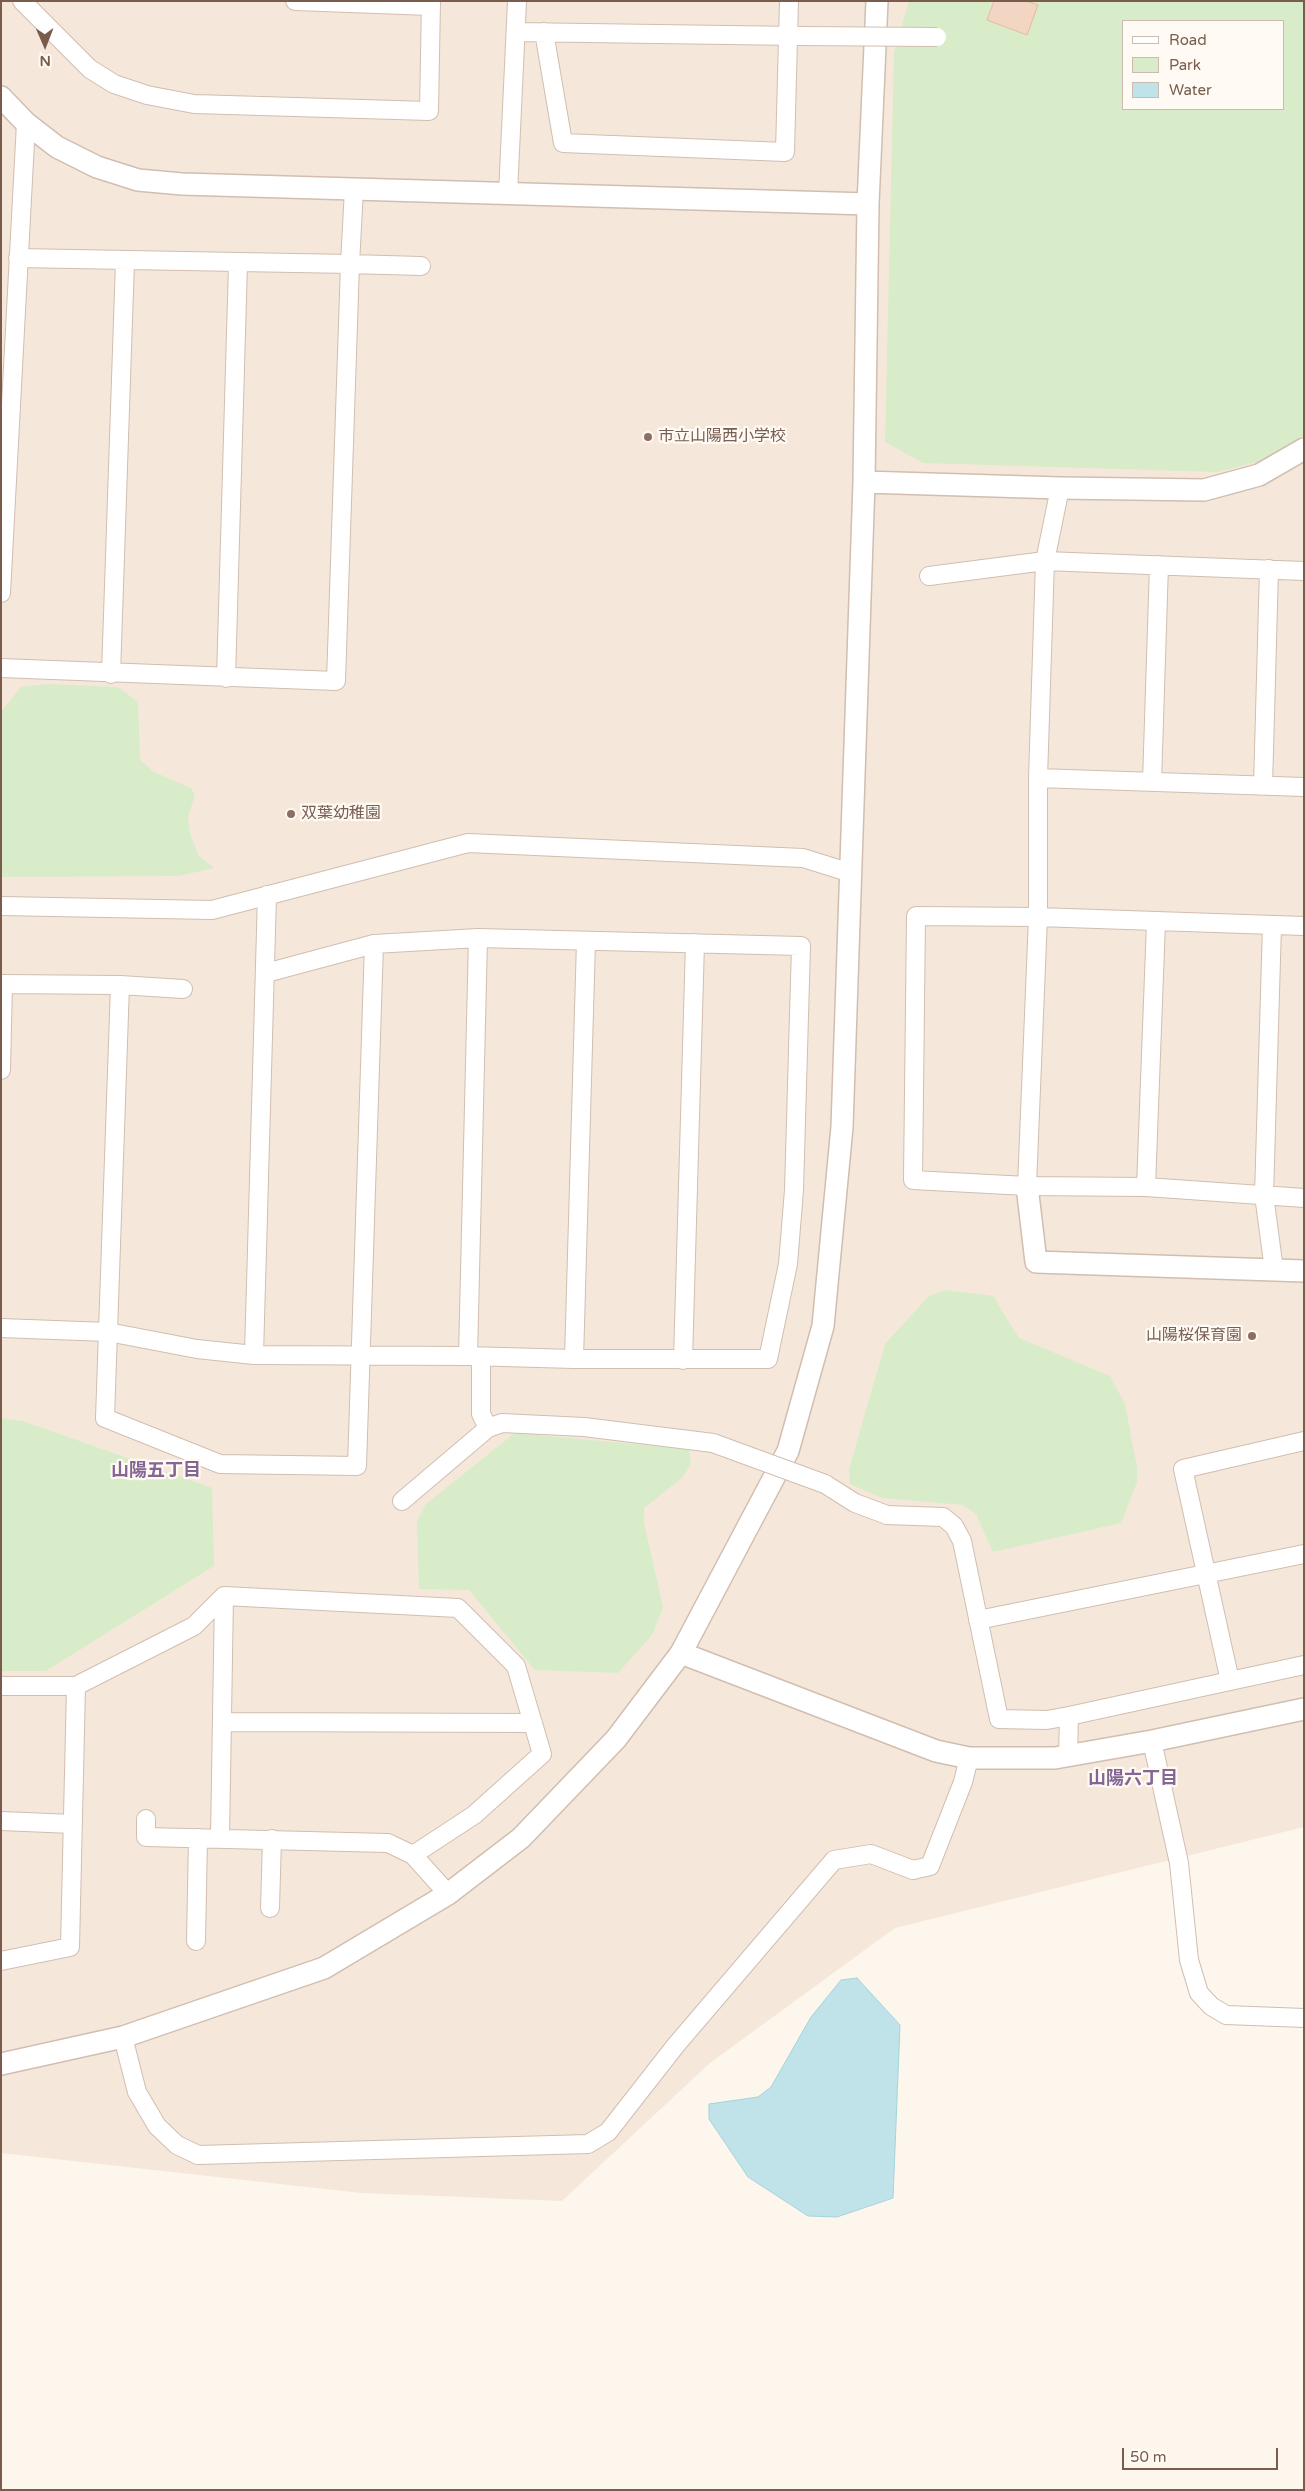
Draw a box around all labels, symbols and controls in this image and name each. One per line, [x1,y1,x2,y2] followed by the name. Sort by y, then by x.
[20,20,70,70] north arrow
[1122,20,1285,110] legend
[1169,31,1207,49] text: Road
[39,52,51,69] text: N
[1169,56,1201,74] text: Park
[1169,81,1212,99] text: Water
[658,427,786,447] place label: 市立山陽西小学校
[642,431,654,443] marker: 市立山陽西小学校
[301,804,381,824] place label: 双葉幼稚園
[285,808,297,820] marker: 双葉幼稚園
[1146,1326,1242,1346] place label: 山陽桜保育園
[1246,1330,1258,1342] marker: 山陽桜保育園
[111,1460,201,1482] district label: 山陽五丁目
[1088,1768,1178,1790] district label: 山陽六丁目
[1125,2438,1281,2470] scale bar
[1130,2448,1167,2466] text: 50 m

